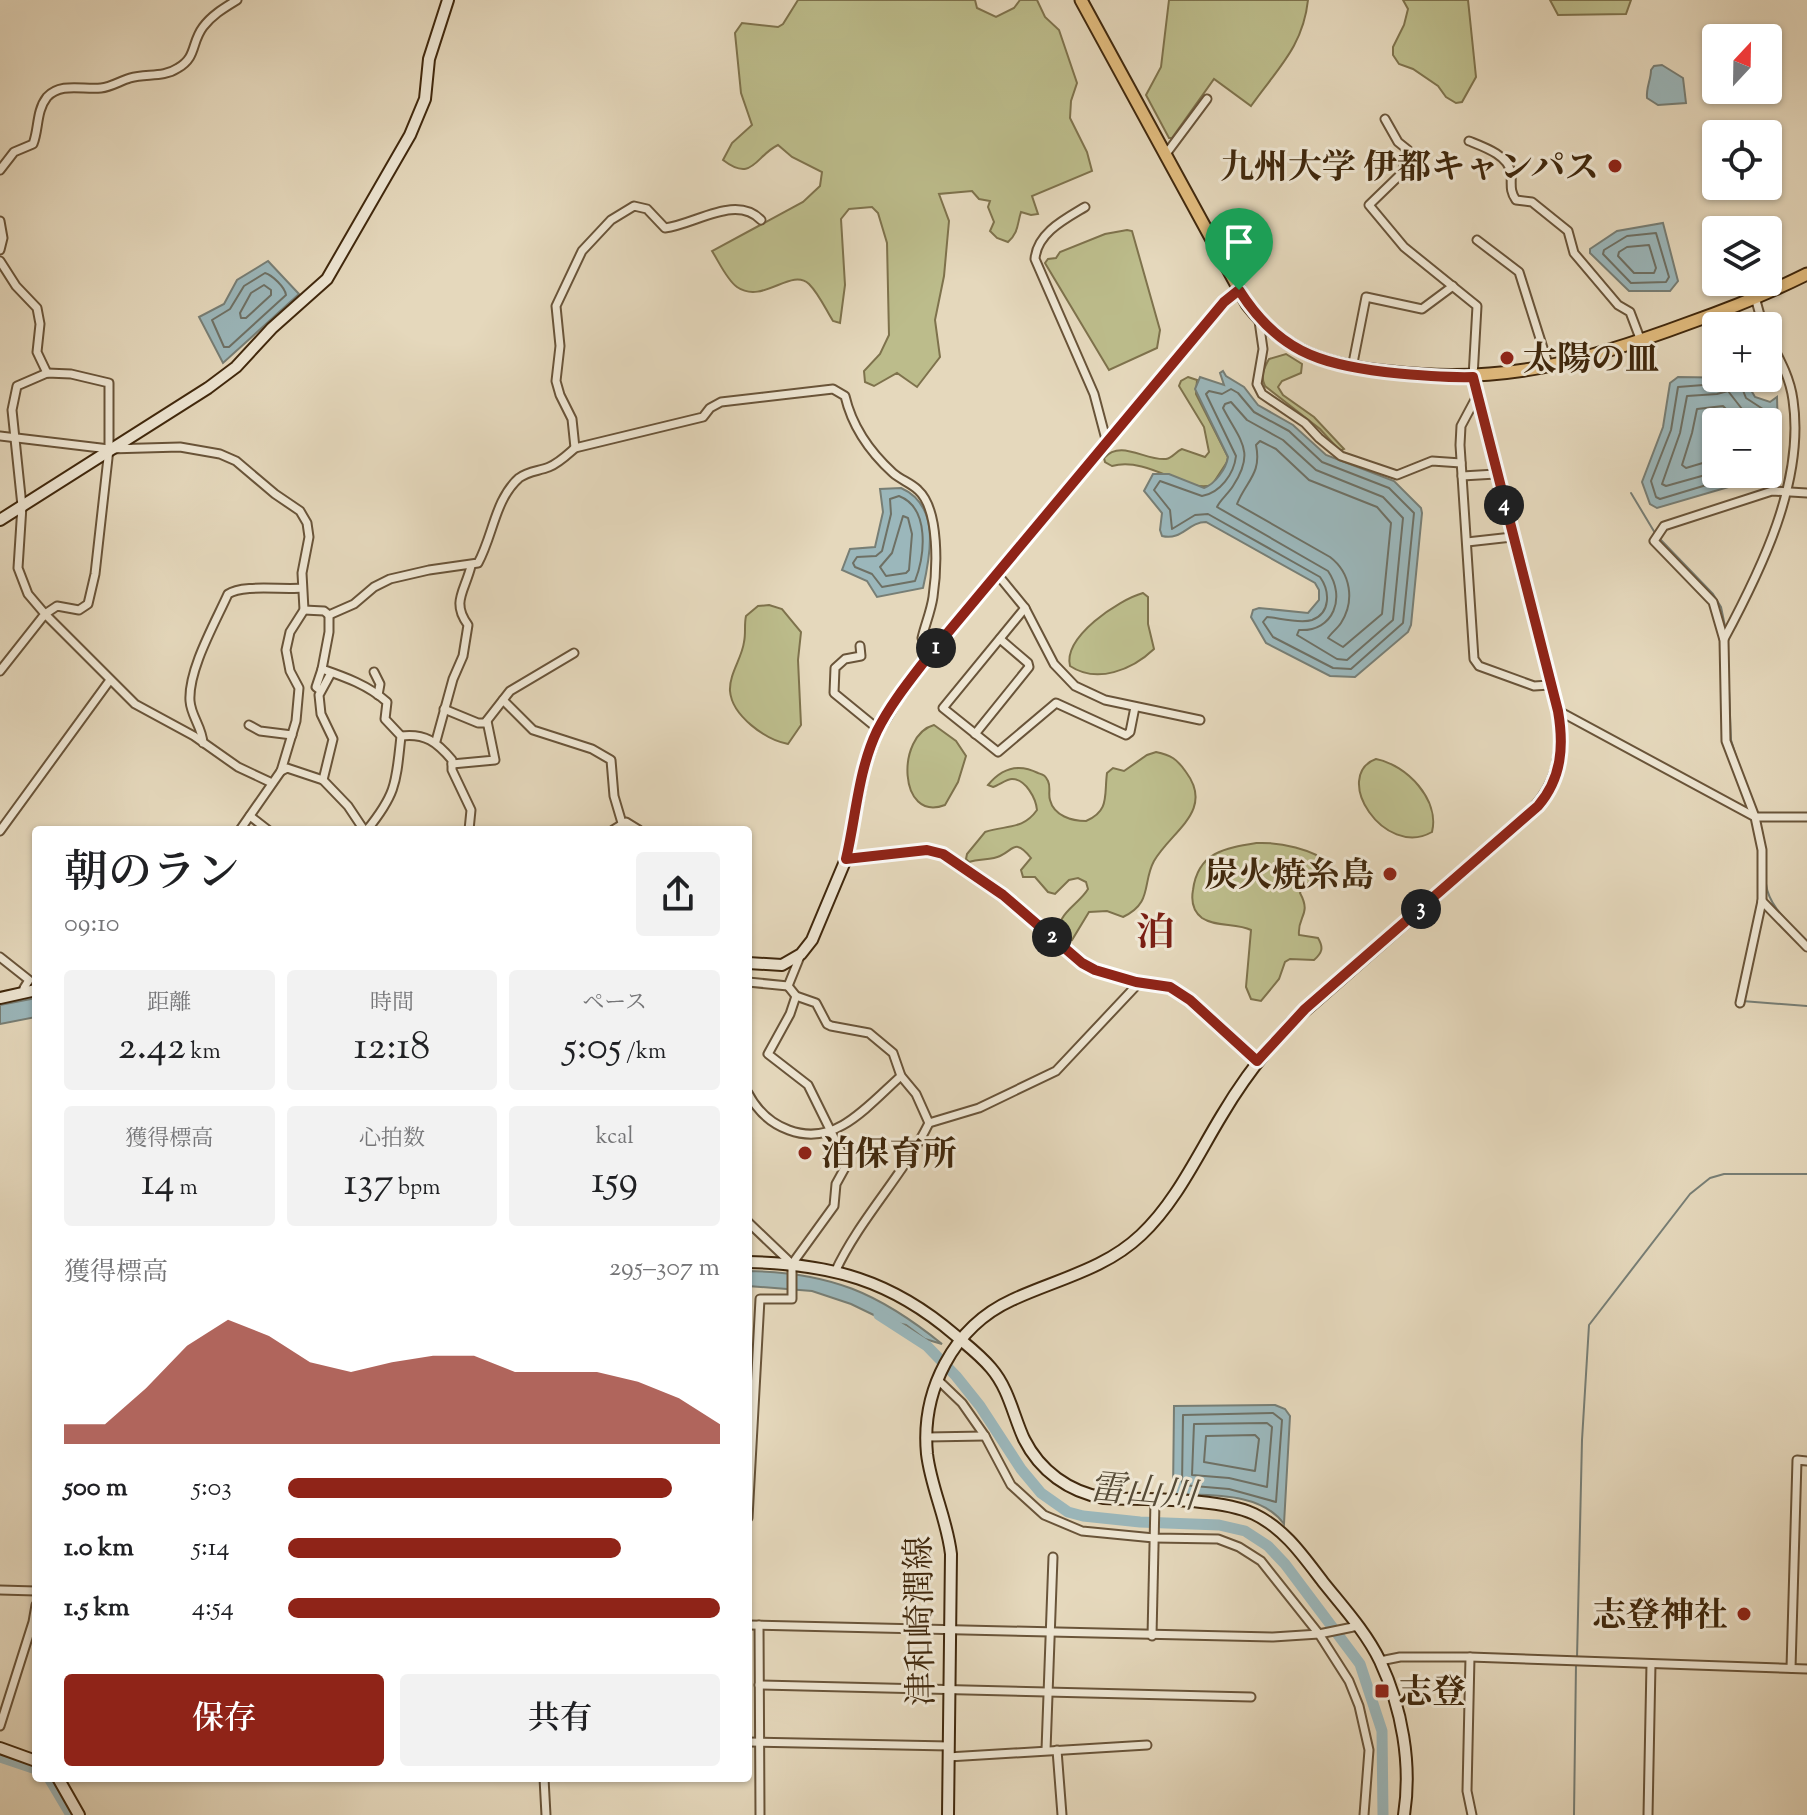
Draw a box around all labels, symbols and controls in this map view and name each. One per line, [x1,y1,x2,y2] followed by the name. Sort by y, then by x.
[1702,24,1782,104] north arrow
[1702,24,1782,488] map controls
[1702,120,1782,200] button: locate
[1220,145,1599,194] place label: 九州大学 伊都キャンパス
[1606,157,1624,175] marker: 九州大学 伊都キャンパス
[1205,208,1273,290] pin
[1702,216,1782,296] button: layers
[1217,220,1261,264] icon: arrive
[1702,312,1782,392] button: +
[1523,337,1659,386] place label: 太陽の皿
[1498,349,1516,367] marker: 太陽の皿
[1702,408,1782,488] button: −
[1484,485,1524,525] pin: 4
[1498,489,1510,521] text: 4
[916,628,956,668] pin: 1
[932,632,940,664] text: 1
[64,844,240,907] text: 朝のラン
[636,852,720,936] button: share
[1204,853,1374,902] place label: 炭火焼糸島
[1381,865,1399,883] marker: 炭火焼糸島
[1401,889,1441,929] pin: 3
[1417,893,1425,925] text: 3
[64,906,119,943] text: 09:10
[1136,909,1174,963] district label: 泊
[1032,917,1072,957] pin: 2
[1047,921,1057,953] text: 2
[147,988,191,1020] text: 距離
[370,988,414,1020] text: 時間
[582,988,647,1020] text: ペース
[118,1020,186,1077] text: 2.42
[354,1020,430,1077] text: 12:18
[563,1020,622,1077] text: 5:05
[186,1037,221,1069] text: km
[622,1037,666,1069] text: /km
[596,1122,634,1154] text: kcal
[125,1124,213,1156] text: 獲得標高
[359,1124,425,1156] text: 心拍数
[821,1132,957,1181] place label: 泊保育所
[796,1144,814,1162] marker: 泊保育所
[591,1154,638,1211] text: 159
[141,1156,175,1213] text: 14
[344,1156,393,1213] text: 137
[175,1173,198,1205] text: m
[393,1173,440,1205] text: bpm
[609,1250,720,1287] text: 295–307 m
[64,1255,168,1292] text: 獲得標高
[1087,1463,1203,1525] water label: 雷山川
[64,1470,127,1507] text: 500 m
[192,1470,232,1507] text: 5:03
[64,1530,134,1567] text: 1.0 km
[192,1530,230,1567] text: 5:14
[897,1536,948,1706] street label: 津和崎潤線
[64,1590,130,1627] text: 1.5 km
[192,1590,234,1627] text: 4:54
[1592,1593,1728,1642] place label: 志登神社
[1735,1605,1753,1623] marker: 志登神社
[1398,1670,1466,1719] place label: 志登
[64,1674,384,1766] button: 保存
[400,1674,720,1766] button: 共有
[1373,1682,1391,1700] marker: 志登

